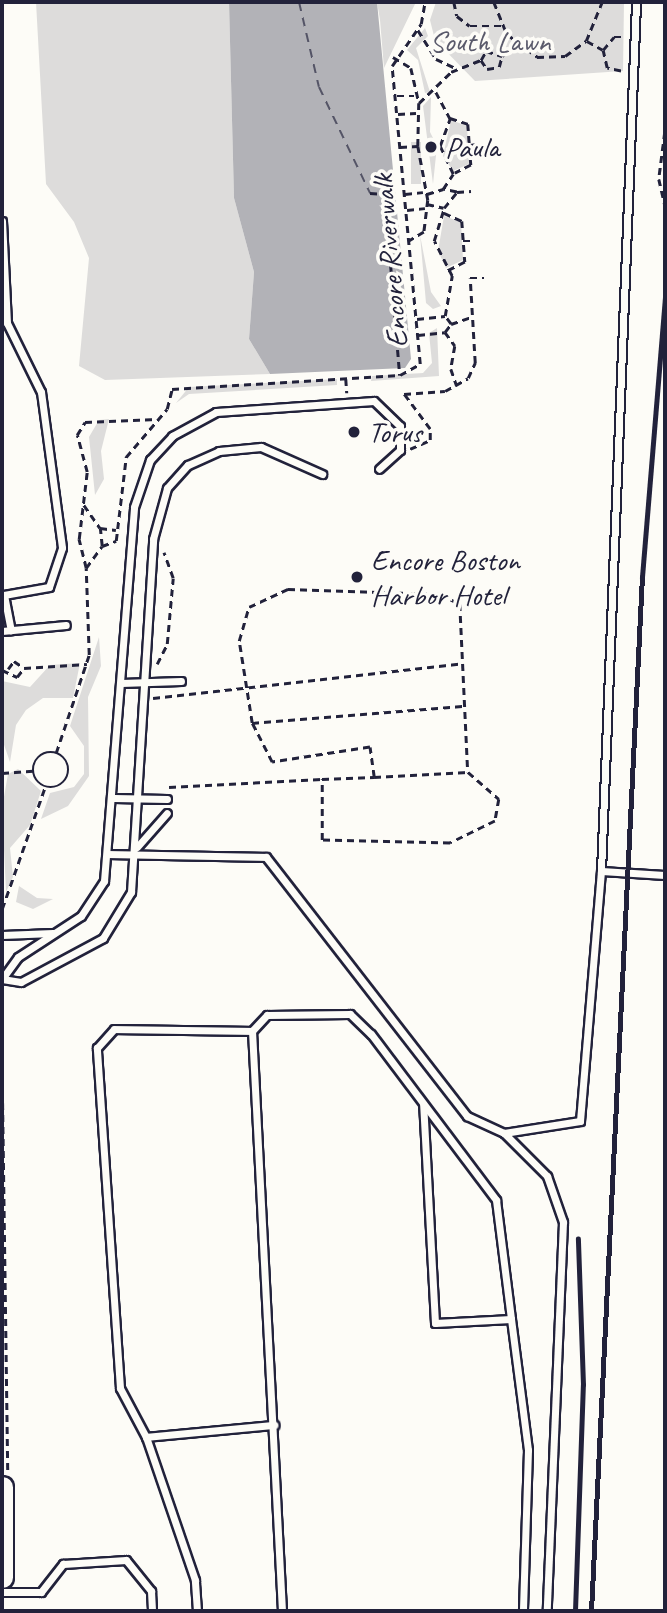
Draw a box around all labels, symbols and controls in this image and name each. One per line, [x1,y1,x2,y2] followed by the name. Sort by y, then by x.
[429,23,551,59] park label: South Lawn
[445,129,499,165] place label: Paula
[423,139,439,155] marker: Paula
[364,172,416,350] street label: Encore Riverwalk
[368,414,422,450] place label: Torus
[346,424,362,440] marker: Torus
[371,542,520,612] place label: Encore Boston Harbor Hotel
[349,569,365,585] marker: Encore Boston Harbor Hotel

